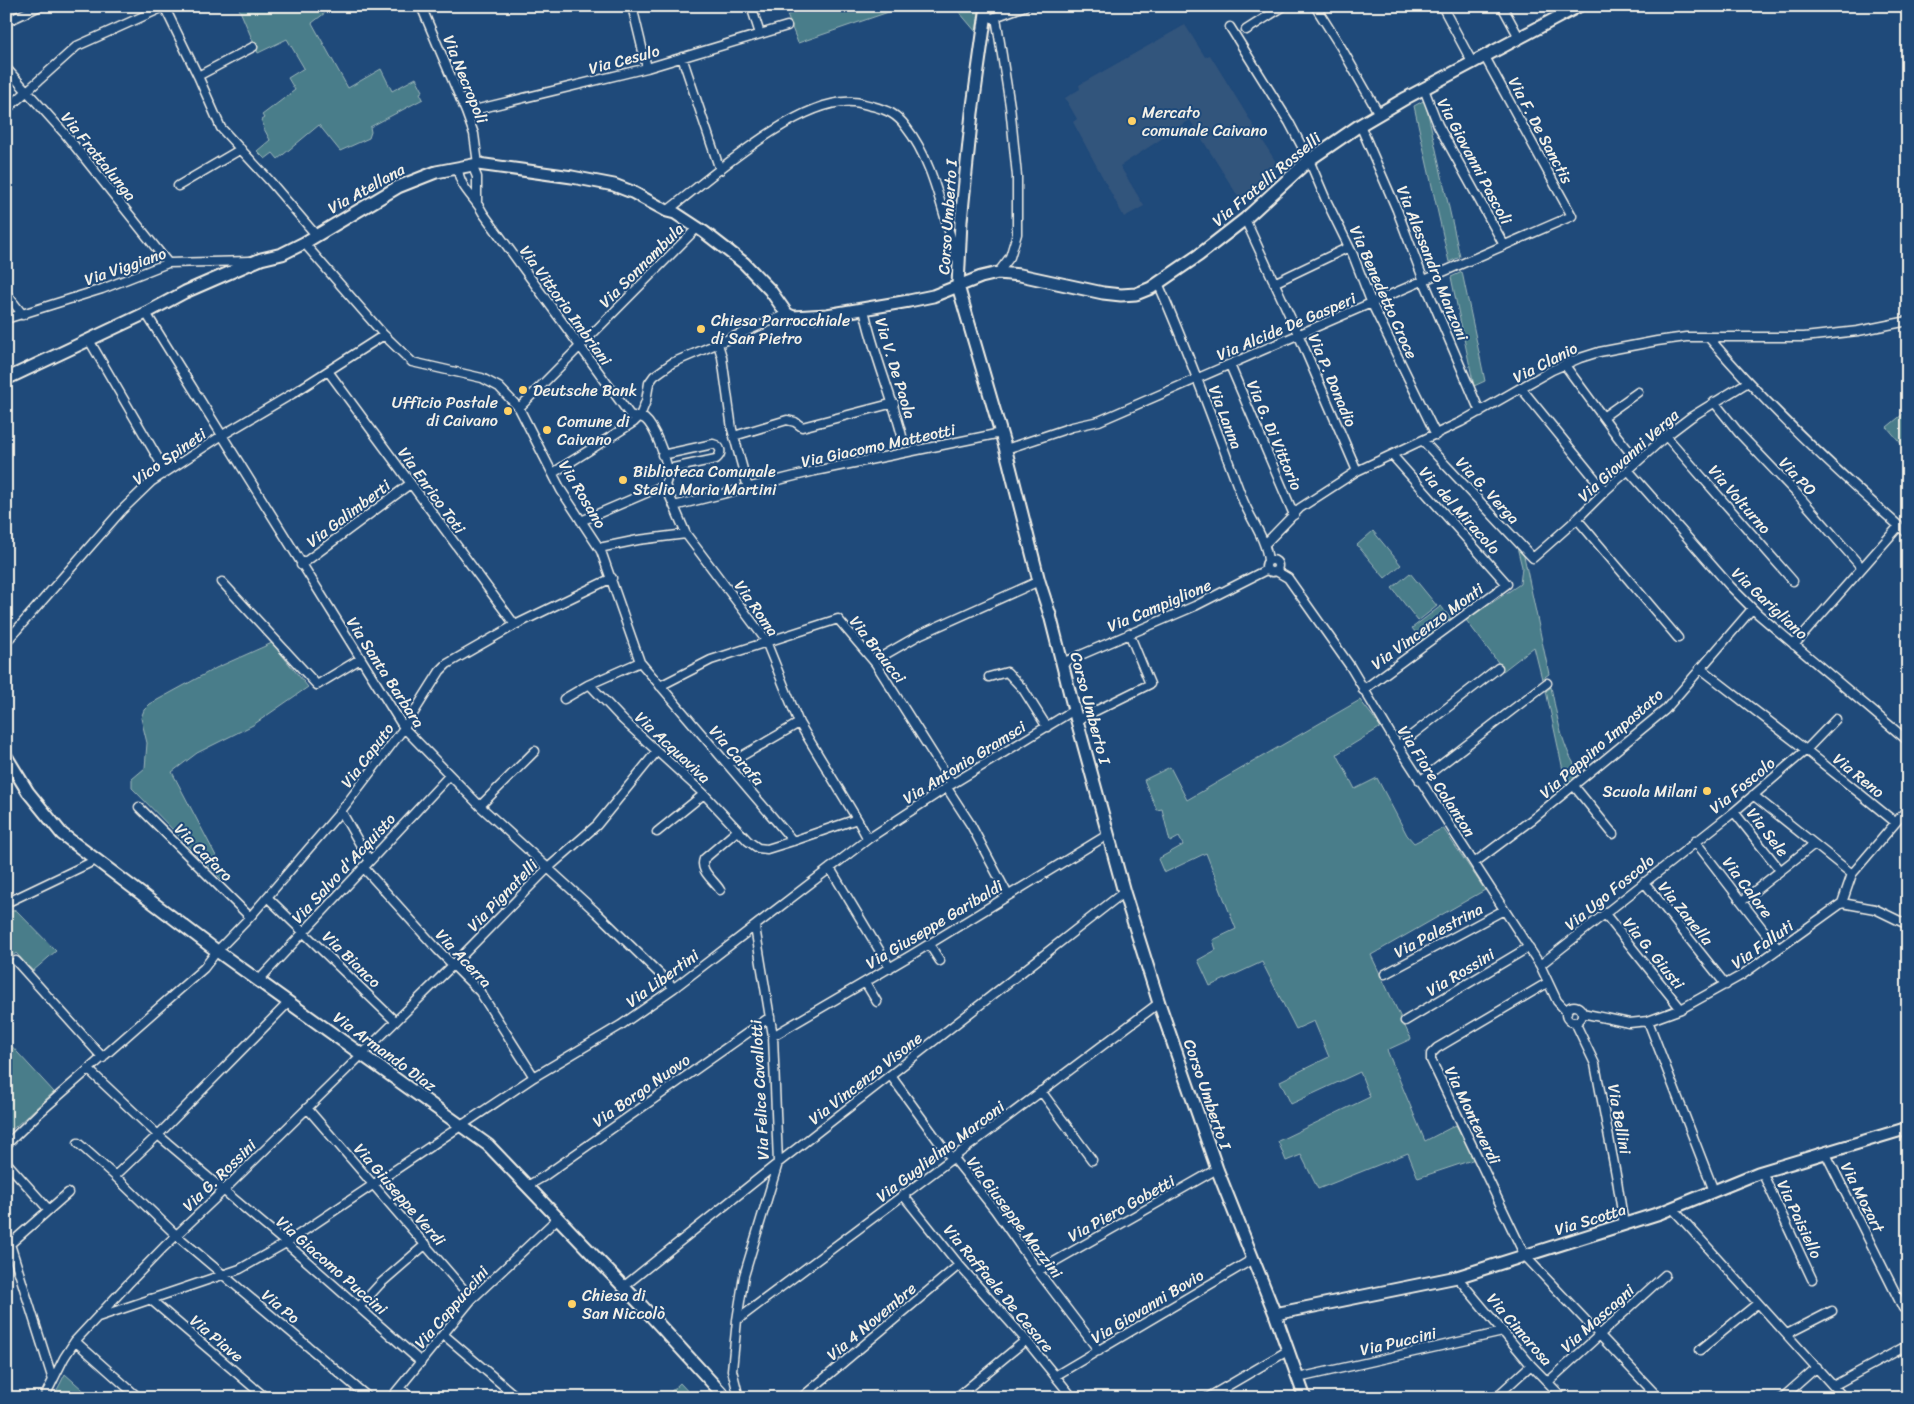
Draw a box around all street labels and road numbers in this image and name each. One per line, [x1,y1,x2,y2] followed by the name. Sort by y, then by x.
[435,31,497,128] street label: Via Necropoli
[585,36,663,83] street label: Via Cesulo
[1500,71,1581,190] street label: Via F. De Sanctis
[1429,93,1521,230] street label: Via Giovanni Pascoli
[53,105,144,208] street label: Via Frattalunga
[1205,124,1328,234] street label: Via Fratelli Rosselli
[322,155,411,222] street label: Via Atellana
[929,157,966,276] street label: Corso Umberto I
[1388,181,1477,346] street label: Via Alessandro Manzoni
[592,216,691,315] street label: Via Sonnambula
[1341,221,1426,364] street label: Via Benedetto Croce
[80,239,170,294] street label: Via Viggiano
[512,239,620,372] street label: Via Vittorio Imbriani
[1212,284,1361,369] street label: Via Alcide De Gasperi
[866,314,925,422] street label: Via V. De Paola
[1300,329,1365,432] street label: Via P. Donadio
[1508,334,1583,391] street label: Via Clanio
[1238,375,1311,495] street label: Via G. Di Vittorio
[1200,381,1251,454] street label: Via Lanna
[1571,401,1687,509] street label: Via Giovanni Verga
[798,415,959,476] street label: Via Giacomo Matteotti
[126,420,213,493] street label: Vico Spineti
[390,441,474,540] street label: Via Enrico Toti
[1448,449,1527,531] street label: Via G. Verga
[1771,450,1824,503] street label: Via PO
[551,454,615,534] street label: Via Rosano
[1701,458,1779,541] street label: Via Volturno
[1412,459,1508,562] street label: Via del Miracolo
[300,471,397,555] street label: Via Galimberti
[1724,560,1815,647] street label: Via Garigliano
[1102,570,1216,641] street label: Via Campiglione
[726,574,787,643] street label: Via Roma
[1365,575,1490,677] street label: Via Vincenzo Monti
[842,609,914,690] street label: Via Braucci
[338,611,433,734] street label: Via Santa Barbara
[1062,649,1120,769] street label: Corso Umberto I
[1532,681,1670,806] street label: Via Peppino Impastato
[628,704,718,791] street label: Via Acquaviva
[897,712,1032,812] street label: Via Antonio Gramsci
[333,716,402,794] street label: Via Caputo
[702,718,772,793] street label: Via Carafa
[1389,719,1484,844] street label: Via Fiore Colanton
[1826,745,1891,806] street label: Via Reno
[1703,749,1782,821] street label: Via Foscolo
[1739,801,1796,864] street label: Via Sele
[284,806,403,931] street label: Via Salvo d'Acquisto
[167,816,240,889] street label: Via Cafaro
[1558,847,1661,938] street label: Via Ugo Foscolo
[1714,850,1781,925] street label: Via Calore
[460,851,545,939] street label: Via Pignatelli
[860,871,1009,977] street label: Via Giuseppe Garibaldi
[1650,874,1722,953] street label: Via Zanella
[1388,895,1488,966] street label: Via Palestrina
[1615,910,1693,997] street label: Via G. Giusti
[1725,912,1800,977] street label: Via Falluti
[428,922,499,995] street label: Via Acerra
[315,923,388,995] street label: Via Bianco
[1420,940,1501,1004] street label: Via Rossini
[619,941,706,1015] street label: Via Libertini
[327,1004,443,1099] street label: Via Armando Diaz
[741,1019,778,1161] street label: Via Felice Cavallotti
[802,1024,929,1133] street label: Via Vincenzo Visone
[1175,1035,1241,1155] street label: Corso Umberto I
[586,1046,697,1135] street label: Via Borgo Nuovo
[1436,1061,1509,1170] street label: Via Monteverdi
[1599,1082,1640,1157] street label: Via Bellini
[869,1093,1012,1210] street label: Via Guglielmo Marconi
[175,1132,264,1219] street label: Via G. Rossini
[346,1136,453,1253] street label: Via Giuseppe Verdi
[959,1150,1071,1285] street label: Via Giuseppe Mazzini
[1832,1157,1893,1238] street label: Via Mozart
[1062,1167,1181,1250] street label: Via Piero Gobetti
[1769,1175,1831,1264] street label: Via Paisiello
[1551,1195,1629,1244] street label: Via Scotta
[269,1208,395,1323] street label: Via Giacomo Puccini
[936,1217,1061,1359] street label: Via Raffaele De Cesare
[407,1259,496,1356] street label: Via Cappuccini
[1085,1261,1210,1352] street label: Via Giovanni Bovio
[820,1275,923,1368] street label: Via 4 Novembre
[1553,1276,1642,1360] street label: Via Mascagni
[255,1281,307,1331] street label: Via Po
[1479,1286,1560,1373] street label: Via Cimarosa
[183,1307,250,1370] street label: Via Piave
[1357,1319,1440,1364] street label: Via Puccini

